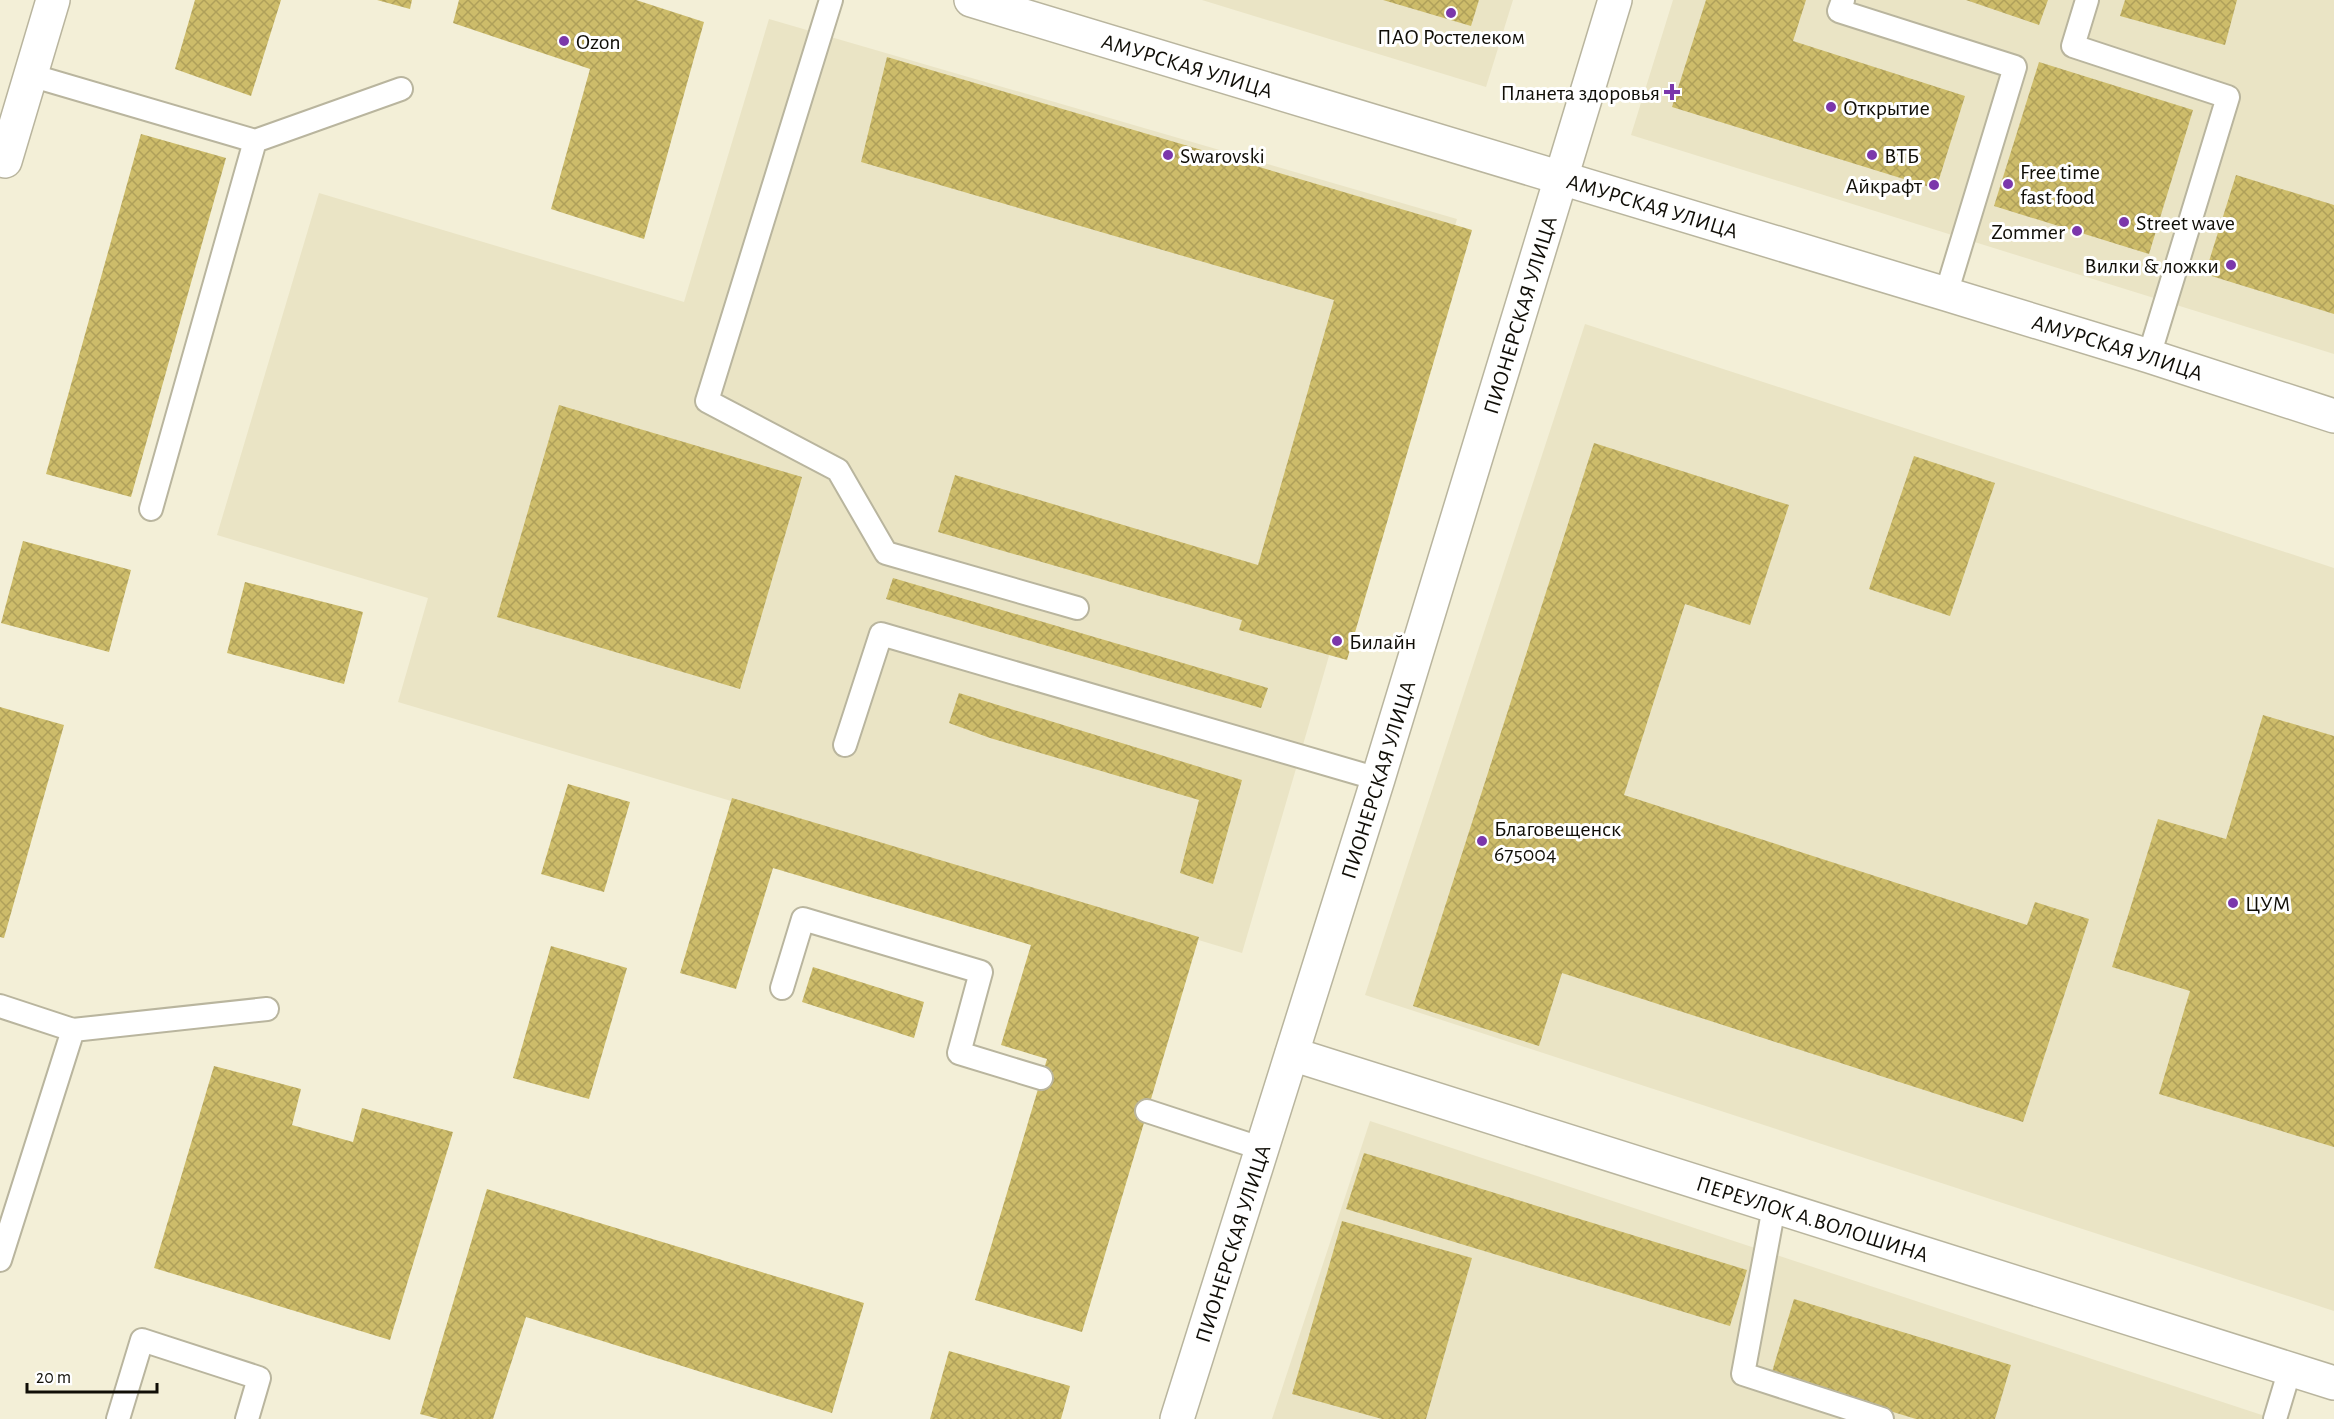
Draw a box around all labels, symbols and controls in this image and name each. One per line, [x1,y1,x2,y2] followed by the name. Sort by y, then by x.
[1444,6,1458,20] marker: ПАО Ростелеком
[1377,26,1525,48] place label: ПАО Ростелеком
[1099,30,1275,102] street label: АМУРСКАЯ УЛИЦА
[576,31,621,53] place label: Ozon
[557,34,571,48] marker: Ozon
[1500,82,1660,104] place label: Планета здоровья
[1665,85,1679,99] marker: Планета здоровья
[1843,97,1930,119] place label: Открытие
[1824,100,1838,114] marker: Открытие
[1180,145,1265,167] place label: Swarovski
[1884,145,1919,167] place label: ВТБ
[1161,148,1175,162] marker: Swarovski
[1865,148,1879,162] marker: ВТБ
[2020,161,2100,208] place label: Free time fast food
[1564,170,1741,243] street label: АМУРСКАЯ УЛИЦА
[1846,175,1923,197] place label: Айкрафт
[2001,177,2015,191] marker: Free time fast food
[1927,178,1941,192] marker: Айкрафт
[2136,212,2235,234] place label: Street wave
[1480,213,1561,417] street label: ПИОНЕРСКАЯ УЛИЦА
[2117,215,2131,229] marker: Street wave
[1991,221,2065,243] place label: Zommer
[2070,224,2084,238] marker: Zommer
[2084,255,2219,277] place label: Вилки & ложки
[2224,258,2238,272] marker: Вилки & ложки
[2029,311,2206,385] street label: АМУРСКАЯ УЛИЦА
[1349,631,1416,653] place label: Билайн
[1330,634,1344,648] marker: Билайн
[1337,678,1419,882] street label: ПИОНЕРСКАЯ УЛИЦА
[1494,818,1621,865] place label: Благовещенск 675004
[1475,834,1489,848] marker: Благовещенск 675004
[2245,893,2291,915] place label: ЦУМ
[2226,896,2240,910] marker: ЦУМ
[1192,1142,1274,1345] street label: ПИОНЕРСКАЯ УЛИЦА
[1694,1172,1931,1266] street label: ПЕРЕУЛОК А.ВОЛОШИНА
[27,1356,158,1394] scale bar
[36,1369,71,1387] text: 20 m

